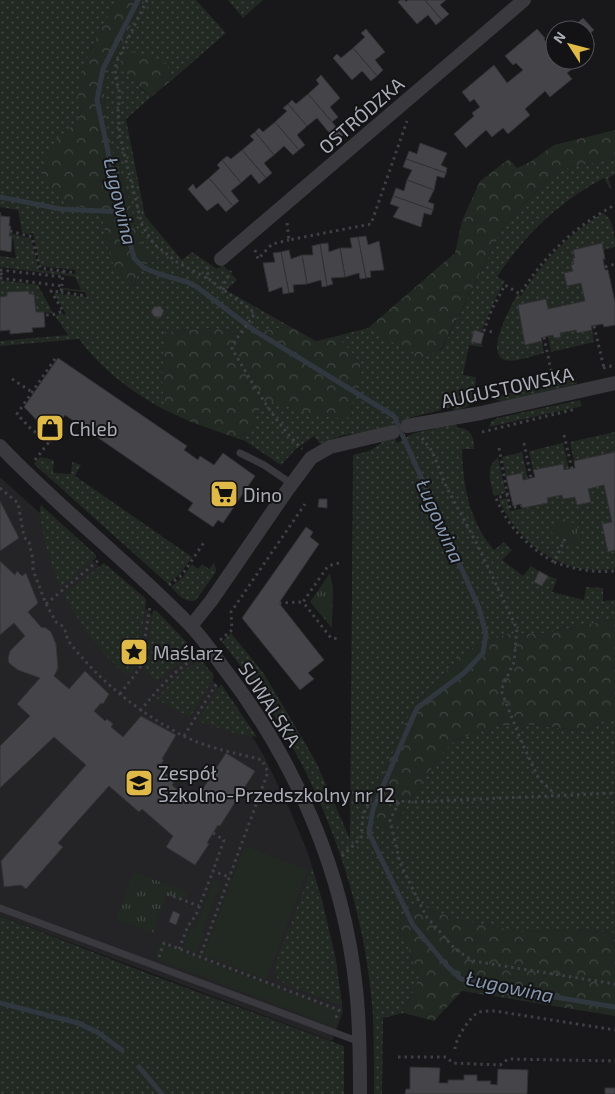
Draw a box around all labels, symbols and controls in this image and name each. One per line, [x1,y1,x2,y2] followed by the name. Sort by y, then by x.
[545,20,595,70] north arrow
[549,28,569,46] text: N
[314,72,408,158] street label: OSTRÓDZKA
[99,155,143,247] water label: Ługowina
[439,362,576,412] street label: AUGUSTOWSKA
[35,413,65,443] shop icon: Chleb
[69,417,118,440] place label: Chleb
[412,475,470,567] water label: Ługowina
[209,479,239,509] supermarket icon: Dino
[243,483,282,506] place label: Dino
[119,637,149,667] place icon: Maślarz
[153,641,223,664] place label: Maślarz
[234,657,306,751] street label: SUWALSKA
[158,761,395,806] place label: Zespół Szkolno-Przedszkolny nr 12
[124,768,154,798] school or university icon: Zespół Szkolno-Przedszkolny nr 12
[464,965,556,1007] water label: Ługowina

